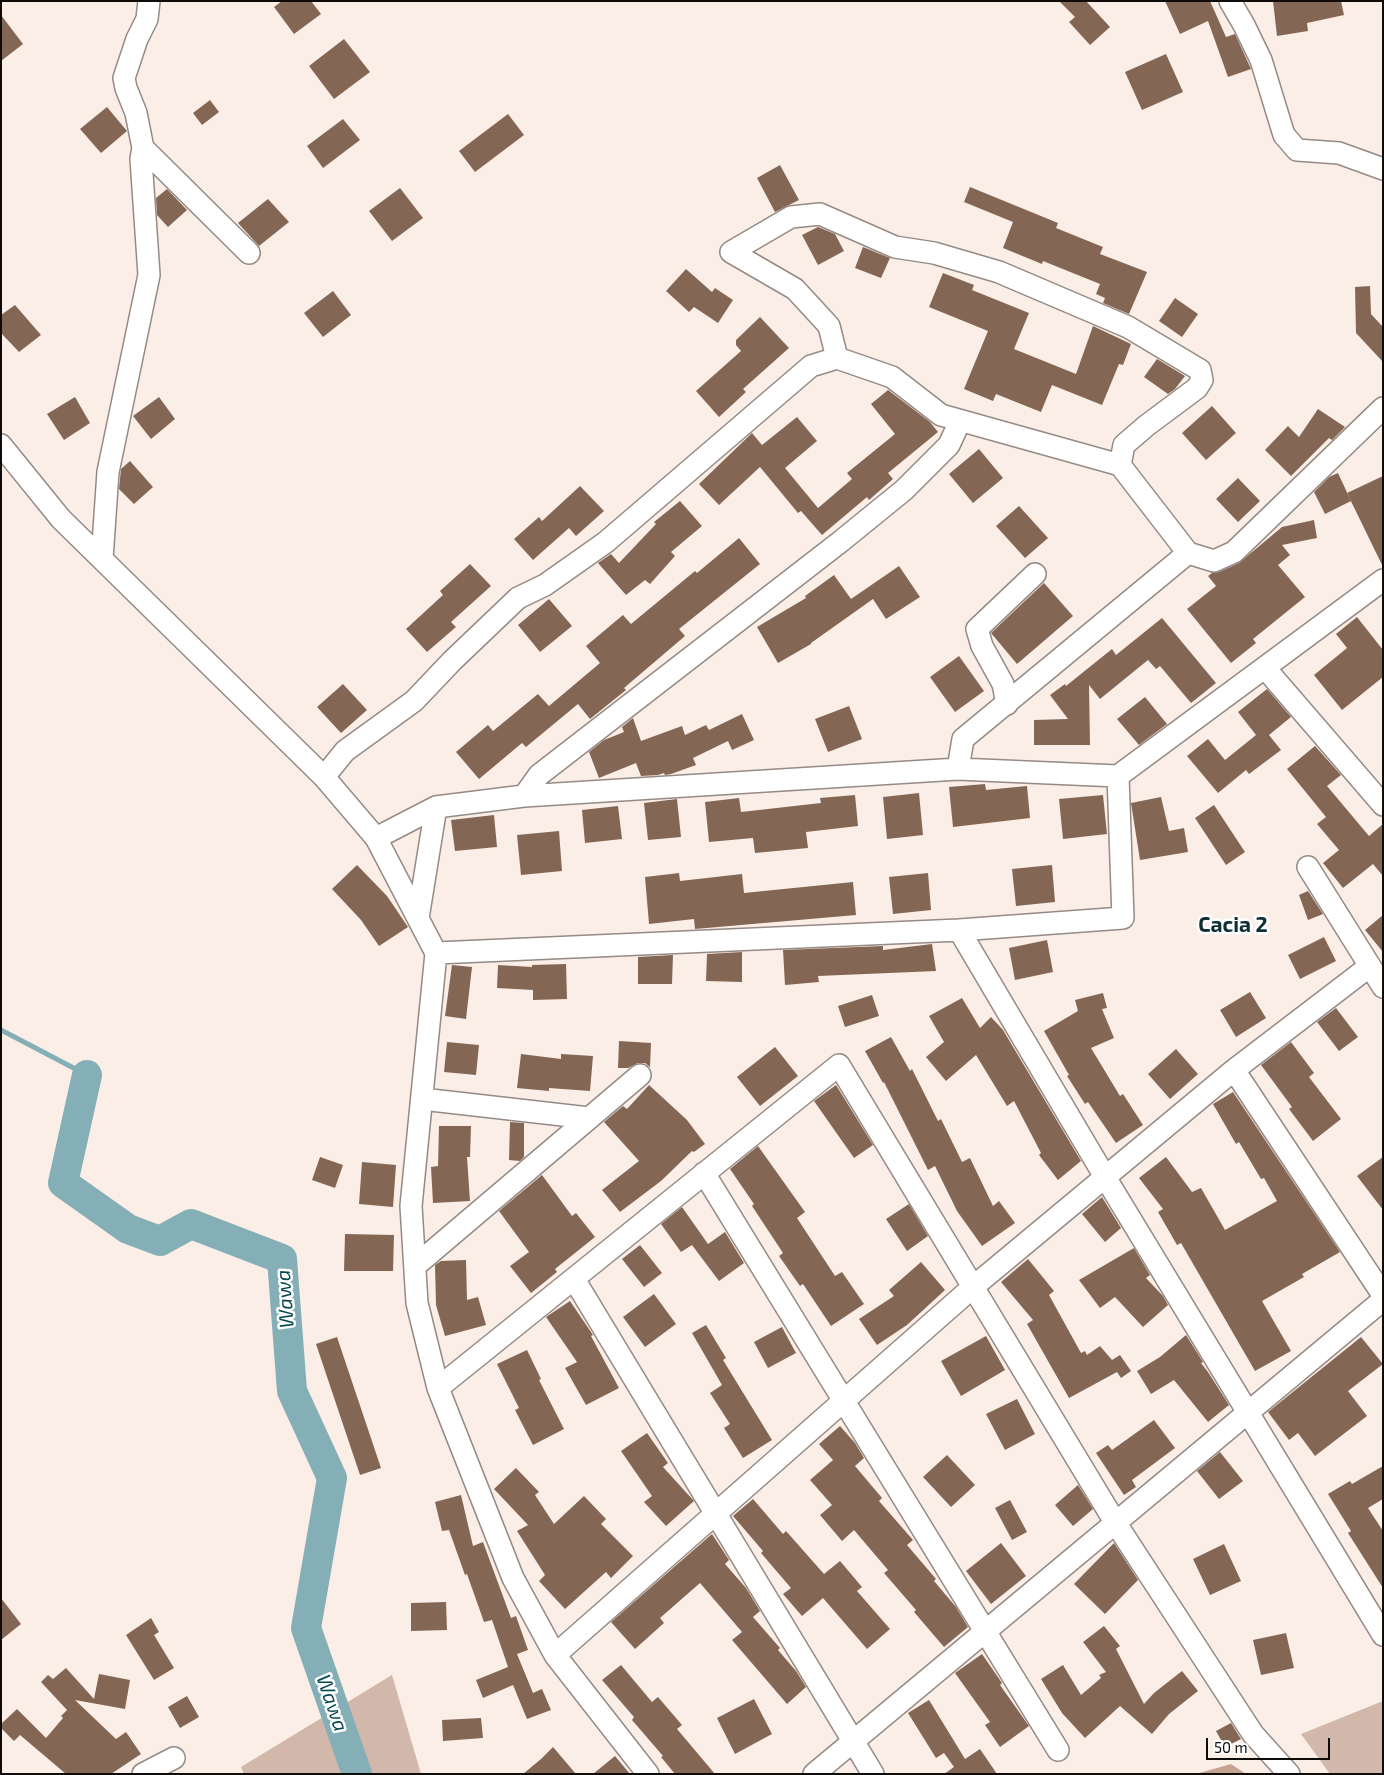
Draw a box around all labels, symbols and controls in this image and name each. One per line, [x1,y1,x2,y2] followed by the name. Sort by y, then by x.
[1198,912,1268,938] district label: Cacia 2
[271,1269,299,1329] water label: Wawa
[311,1671,353,1735] water label: Wawa
[1209,1728,1333,1760] scale bar
[1214,1738,1248,1756] text: 50 m

